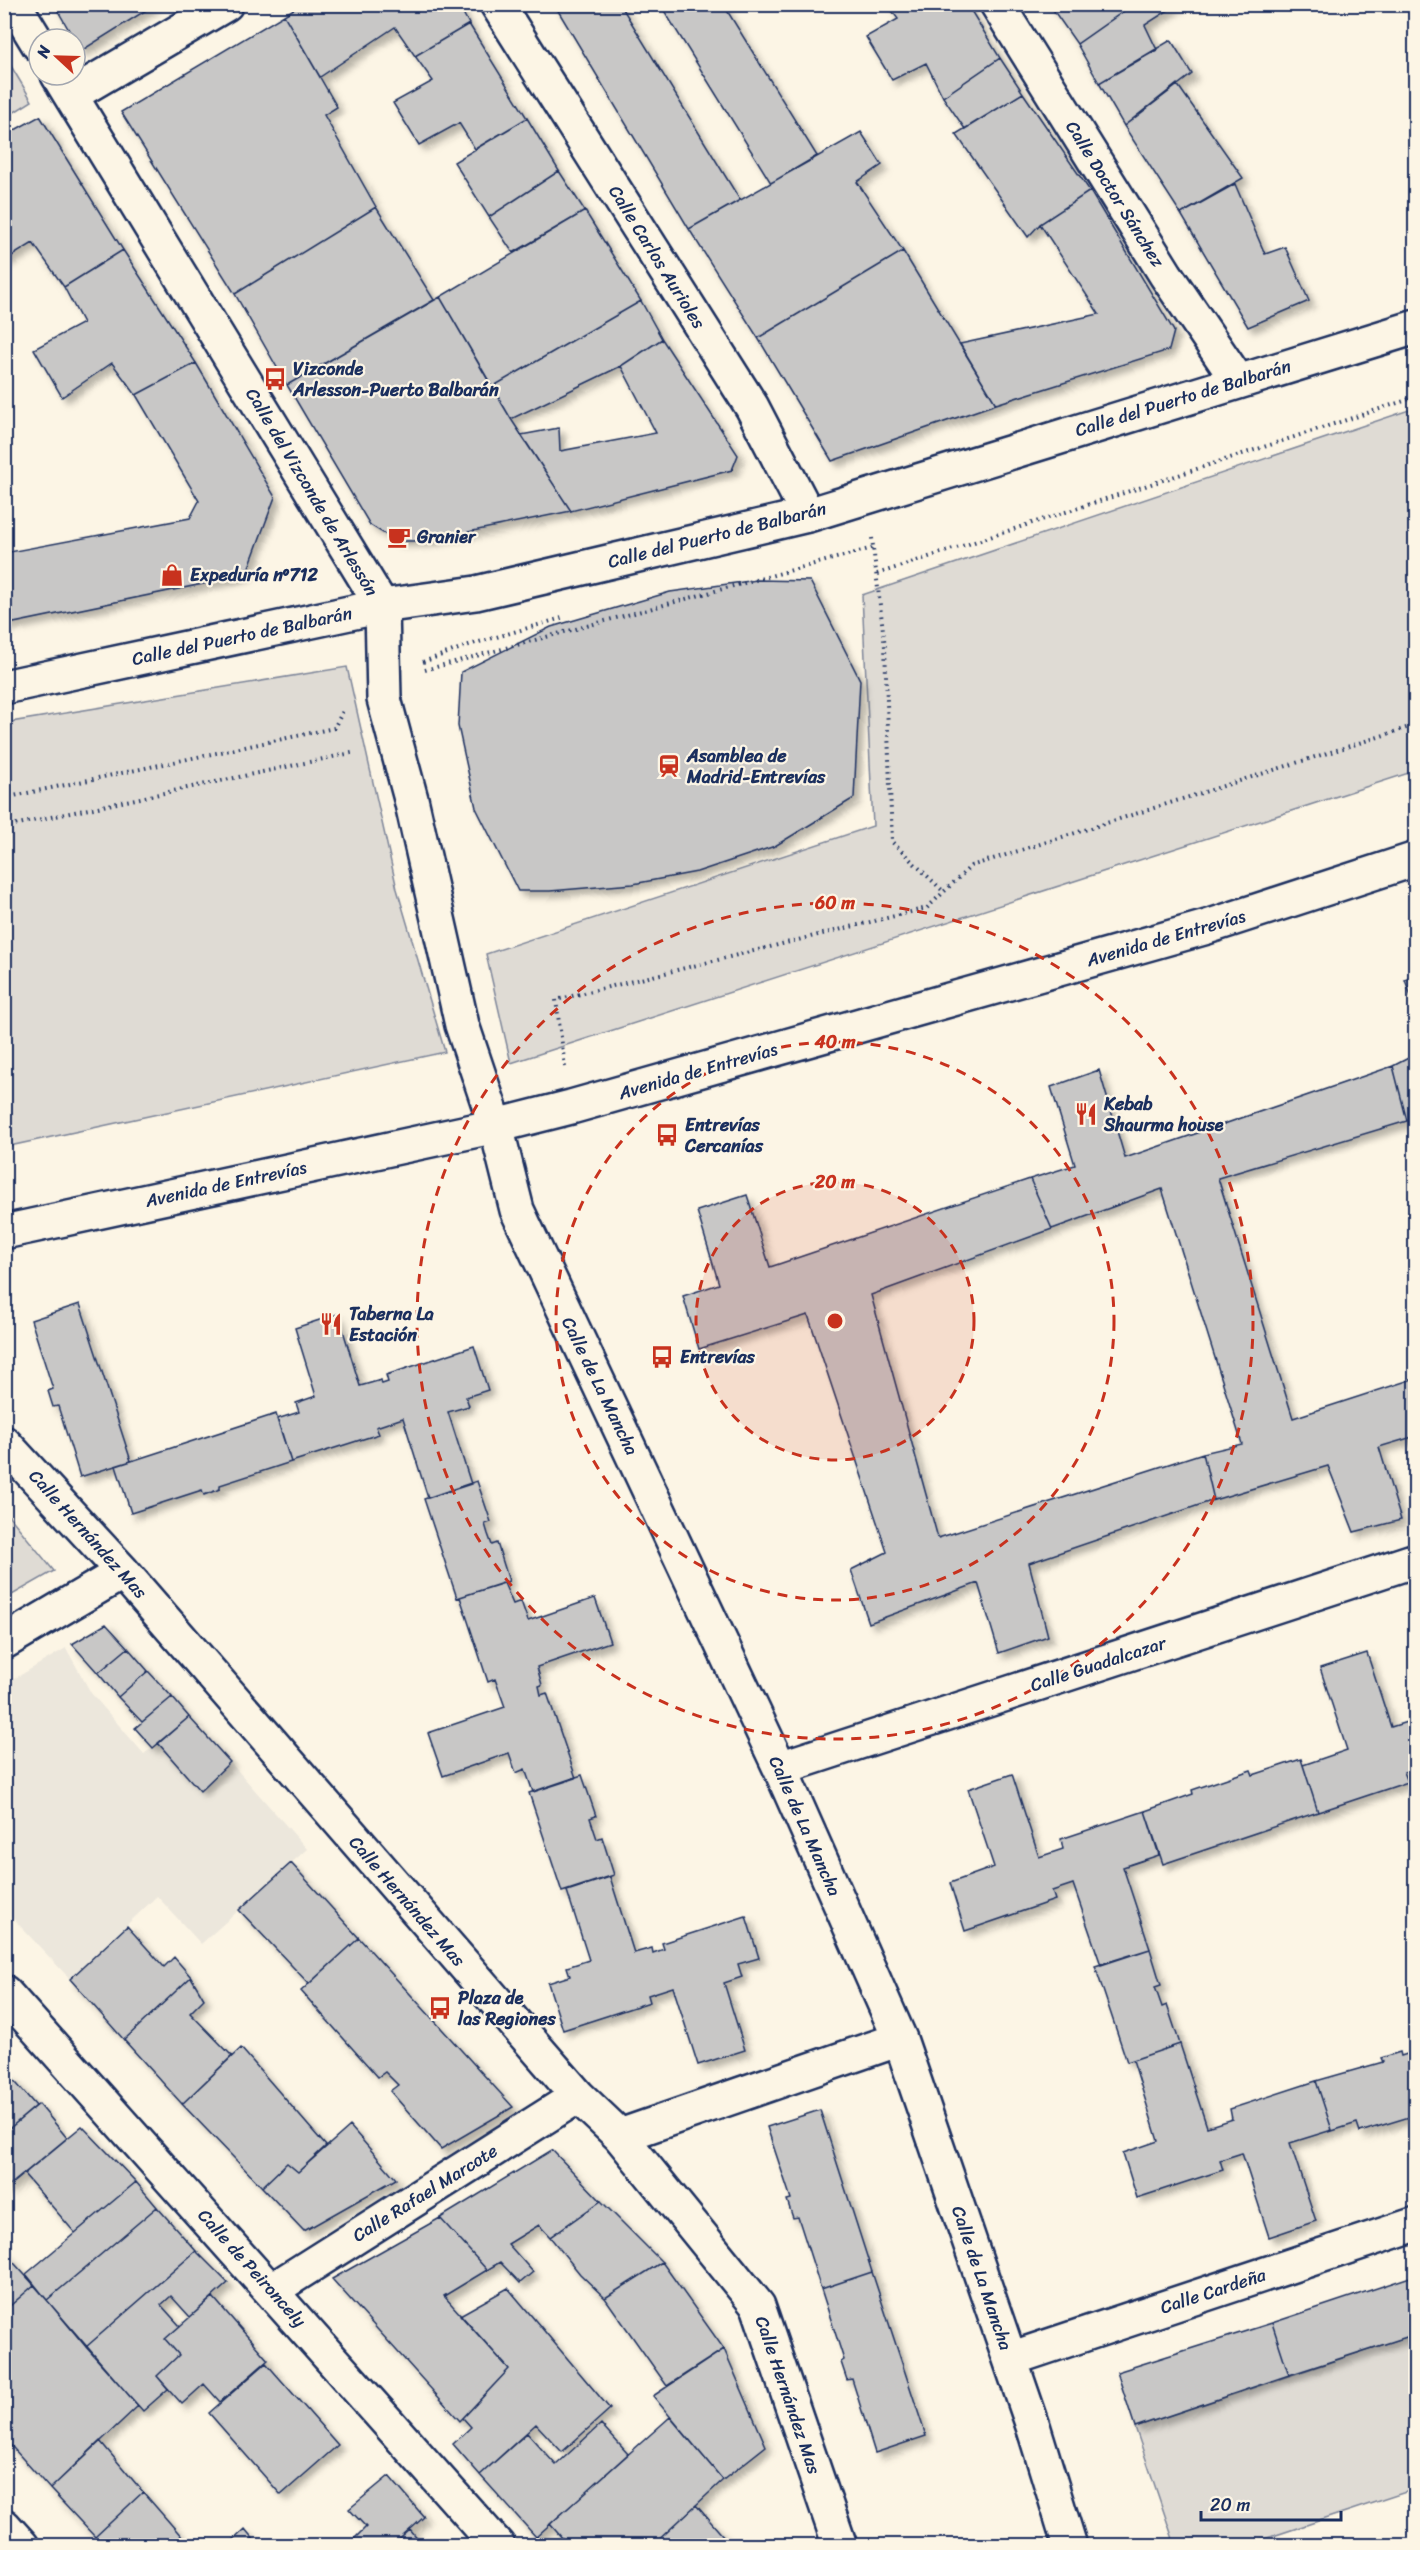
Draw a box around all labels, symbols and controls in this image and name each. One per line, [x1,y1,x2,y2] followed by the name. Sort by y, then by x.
[27,27,87,87] north arrow
[28,40,59,63] text: N
[1057,114,1173,274] street label: Calle Doctor Sánchez
[600,179,715,336] street label: Calle Carlos Aurioles
[1071,350,1295,446] street label: Calle del Puerto de Balbarán
[292,353,499,406] place label: Vizconde Arlesson-Puerto Balbarán
[262,366,288,392] bus stop icon: Vizconde Arlesson-Puerto Balbarán
[237,381,387,603] street label: Calle del Vizconde de Arlessón
[604,492,830,578] street label: Calle del Puerto de Balbarán
[416,521,477,553] place label: Granier
[386,524,412,550] cafe icon: Granier
[190,559,319,591] place label: Expeduría nº712
[159,562,185,588] shop icon: Expeduría nº712
[129,597,355,675] street label: Calle del Puerto de Balbarán
[686,740,826,793] place label: Asamblea de Madrid-Entrevías
[656,753,682,779] station icon: Asamblea de Madrid-Entrevías
[814,887,855,919] text: 60 m
[1082,900,1250,976] street label: Avenida de Entrevías
[813,1026,856,1058] text: 40 m
[614,1033,782,1109] street label: Avenida de Entrevías
[1103,1088,1224,1141] place label: Kebab Shaurma house
[1073,1101,1099,1127] restaurant icon: Kebab Shaurma house
[684,1109,764,1162] place label: Entrevías Cercanías
[654,1122,680,1148] bus stop icon: Entrevías Cercanías
[141,1151,310,1217] street label: Avenida de Entrevías
[814,1166,855,1198] text: 20 m
[349,1298,434,1351] place label: Taberna La Estación
[318,1311,344,1337] restaurant icon: Taberna La Estación
[553,1311,647,1461] street label: Calle de La Mancha
[825,1311,845,1331] centre of rings
[680,1341,756,1373] place label: Entrevías
[649,1344,675,1370] bus stop icon: Entrevías
[21,1462,156,1607] street label: Calle Hernández Mas
[1026,1626,1172,1701] street label: Calle Guadalcazar
[760,1751,850,1901] street label: Calle de La Mancha
[341,1828,474,1975] street label: Calle Hernández Mas
[457,1982,556,2035] place label: Plaza de las Regiones
[427,1995,453,2021] bus stop icon: Plaza de las Regiones
[346,2135,504,2251] street label: Calle Rafael Marcote
[190,2201,315,2335] street label: Calle de Peironcely
[942,2201,1022,2355] street label: Calle de La Mancha
[1156,2259,1271,2323] street label: Calle Cardeña
[746,2311,830,2479] street label: Calle Hernández Mas
[1201,2484,1340,2522] scale bar
[1210,2489,1250,2521] text: 20 m

